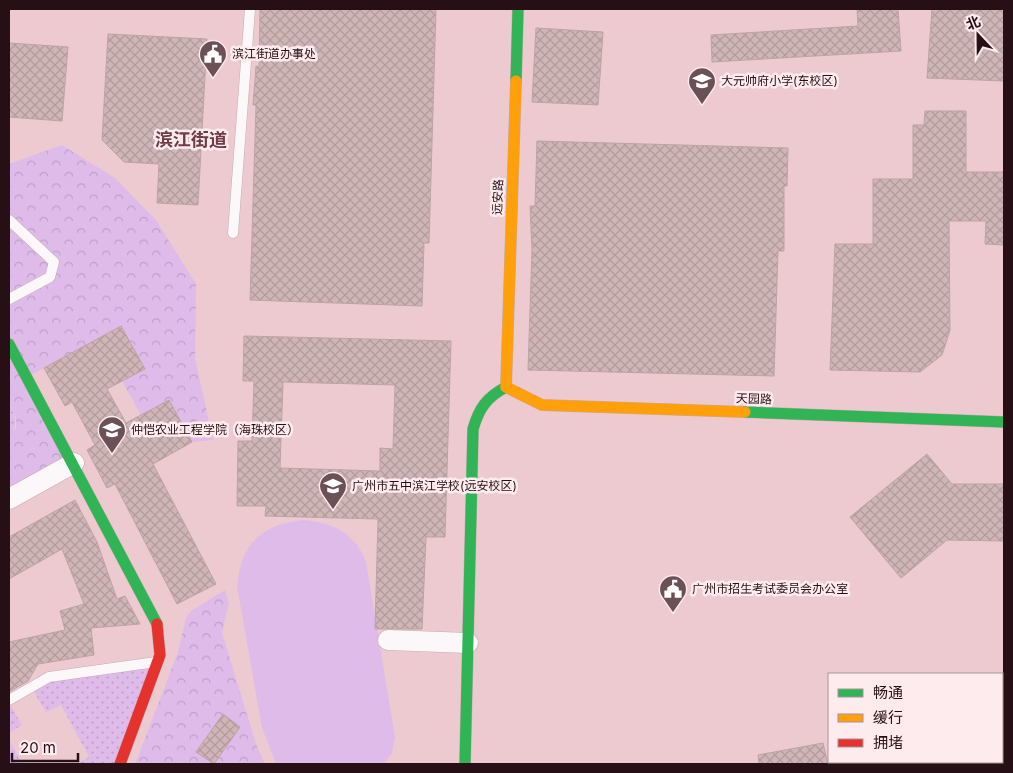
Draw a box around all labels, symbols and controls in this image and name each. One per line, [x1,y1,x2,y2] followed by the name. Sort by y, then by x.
[953,10,1003,60] north arrow
[963,12,983,33] text: 北
[198,39,228,78] public building icon: 滨江街道办事处
[232,46,316,61] place label: 滨江街道办事处
[687,66,717,105] school or university icon: 大元帅府小学(东校区)
[721,73,838,88] place label: 大元帅府小学(东校区)
[155,129,227,150] district label: 滨江街道
[489,179,506,215] street label: 远安路
[736,390,772,407] street label: 天园路
[97,415,127,454] school or university icon: 仲恺农业工程学院（海珠校区）
[131,422,299,437] place label: 仲恺农业工程学院（海珠校区）
[318,471,348,510] school or university icon: 广州市五中滨江学校(远安校区)
[352,478,517,493] place label: 广州市五中滨江学校(远安校区)
[658,574,688,613] public building icon: 广州市招生考试委员会办公室
[692,581,848,596] place label: 广州市招生考试委员会办公室
[828,673,1003,763] legend
[873,683,903,702] text: 畅通
[873,708,903,727] text: 缓行
[12,730,79,762] scale bar
[873,733,903,752] text: 拥堵
[20,738,56,757] text: 20 m

